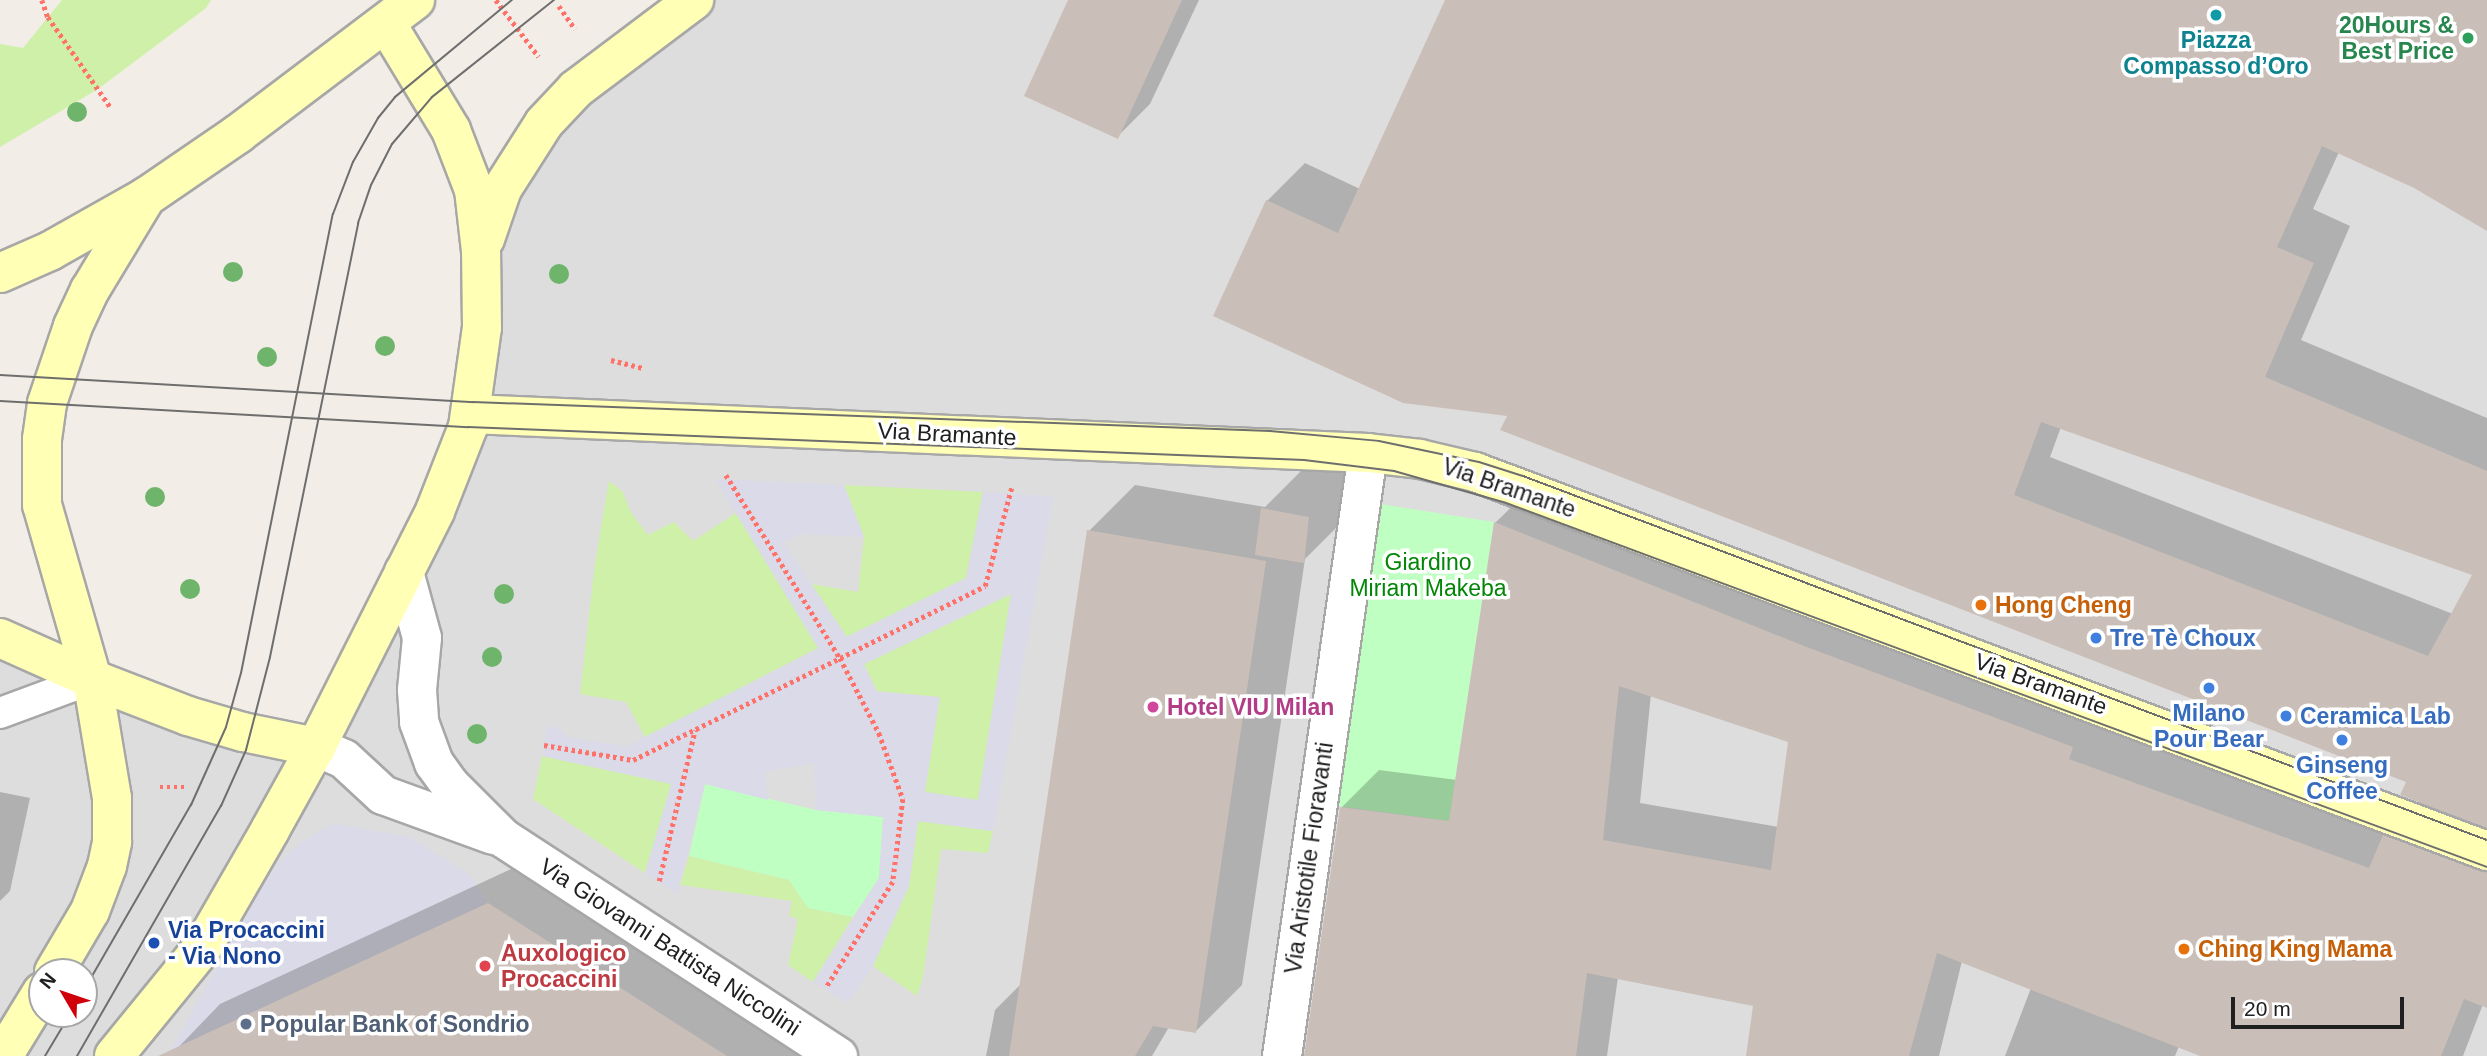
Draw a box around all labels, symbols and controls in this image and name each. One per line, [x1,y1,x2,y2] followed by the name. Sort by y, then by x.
[2208,7,2224,23] marker: Piazza Compasso d’Oro
[2339,11,2454,65] place label: 20Hours & Best Price
[2123,26,2309,80] place label: Piazza Compasso d’Oro
[2460,30,2476,46] marker: 20Hours & Best Price
[877,417,1017,451] street label: Via Bramante
[1439,452,1579,524] street label: Via Bramante
[1349,548,1507,602] park label: Giardino Miriam Makeba
[1995,591,2132,619] place label: Hong Cheng
[1973,597,1989,613] marker: Hong Cheng
[2110,624,2256,652] place label: Tre Tè Choux
[2088,630,2104,646] marker: Tre Tè Choux
[1971,647,2111,721] street label: Via Bramante
[2201,680,2217,696] marker: Milano Pour Bear
[1167,693,1334,721] place label: Hotel VIU Milan
[1145,699,1161,715] marker: Hotel VIU Milan
[2154,699,2264,753] place label: Milano Pour Bear
[2300,702,2451,730] place label: Ceramica Lab
[2278,708,2294,724] marker: Ceramica Lab
[2334,732,2350,748] marker: Ginseng Coffee
[1279,740,1339,976] street label: Via Aristotile Fioravanti
[2296,751,2388,805] place label: Ginseng Coffee
[535,852,805,1042] street label: Via Giovanni Battista Niccolini
[168,916,325,970] place label: Via Procaccini - Via Nono
[146,935,162,951] marker: Via Procaccini - Via Nono
[2198,935,2392,963] place label: Ching King Mama
[501,939,626,993] place label: Auxologico Procaccini
[2176,941,2192,957] marker: Ching King Mama
[475,956,495,976] marker: Auxologico Procaccini
[28,958,98,1028] north arrow
[35,969,60,993] text: N
[2235,982,2408,1026] scale bar
[2244,997,2291,1020] text: 20 m
[260,1010,530,1038] place label: Popular Bank of Sondrio
[238,1016,254,1032] marker: Popular Bank of Sondrio

